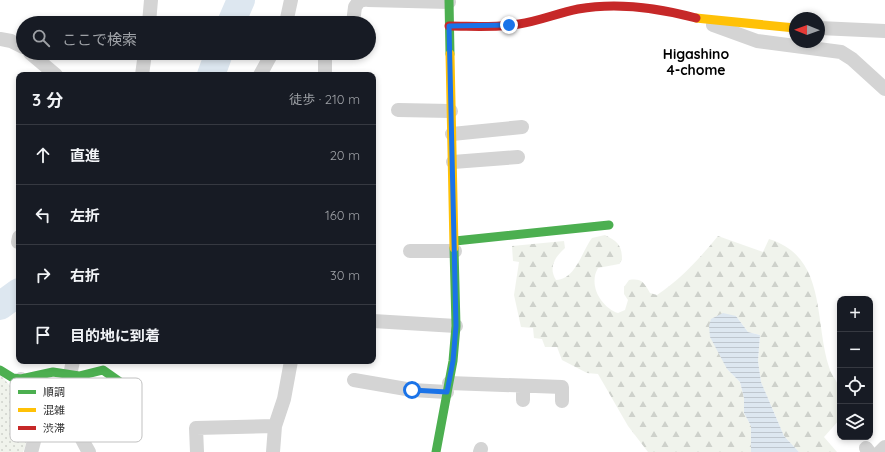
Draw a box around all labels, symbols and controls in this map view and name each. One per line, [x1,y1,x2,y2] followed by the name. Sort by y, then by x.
[789,12,825,48] north arrow
[16,16,376,60] search box
[500,16,518,34] route end
[30,27,52,49] icon: search
[62,30,137,49] text: ここで検索
[663,45,729,79] district label: Higashino 4-chome
[32,89,63,110] text: 3 分
[289,91,360,107] text: 徒歩 · 210 m
[32,144,54,166] icon: ahead
[70,146,100,165] text: 直進
[330,147,360,163] text: 20 m
[32,204,54,226] icon: left
[70,206,100,225] text: 左折
[325,207,360,223] text: 160 m
[32,264,54,286] icon: right
[70,266,100,285] text: 右折
[330,267,360,283] text: 30 m
[837,296,873,440] map controls
[837,296,873,332] button: +
[32,324,54,346] icon: arrive
[70,326,160,345] text: 目的地に到着
[837,332,873,368] button: −
[837,368,873,404] button: locate
[10,378,142,442] legend
[403,381,421,399] route start
[43,385,65,399] text: 順調
[43,403,65,417] text: 混雑
[837,404,873,440] button: layers
[43,421,65,435] text: 渋滞

